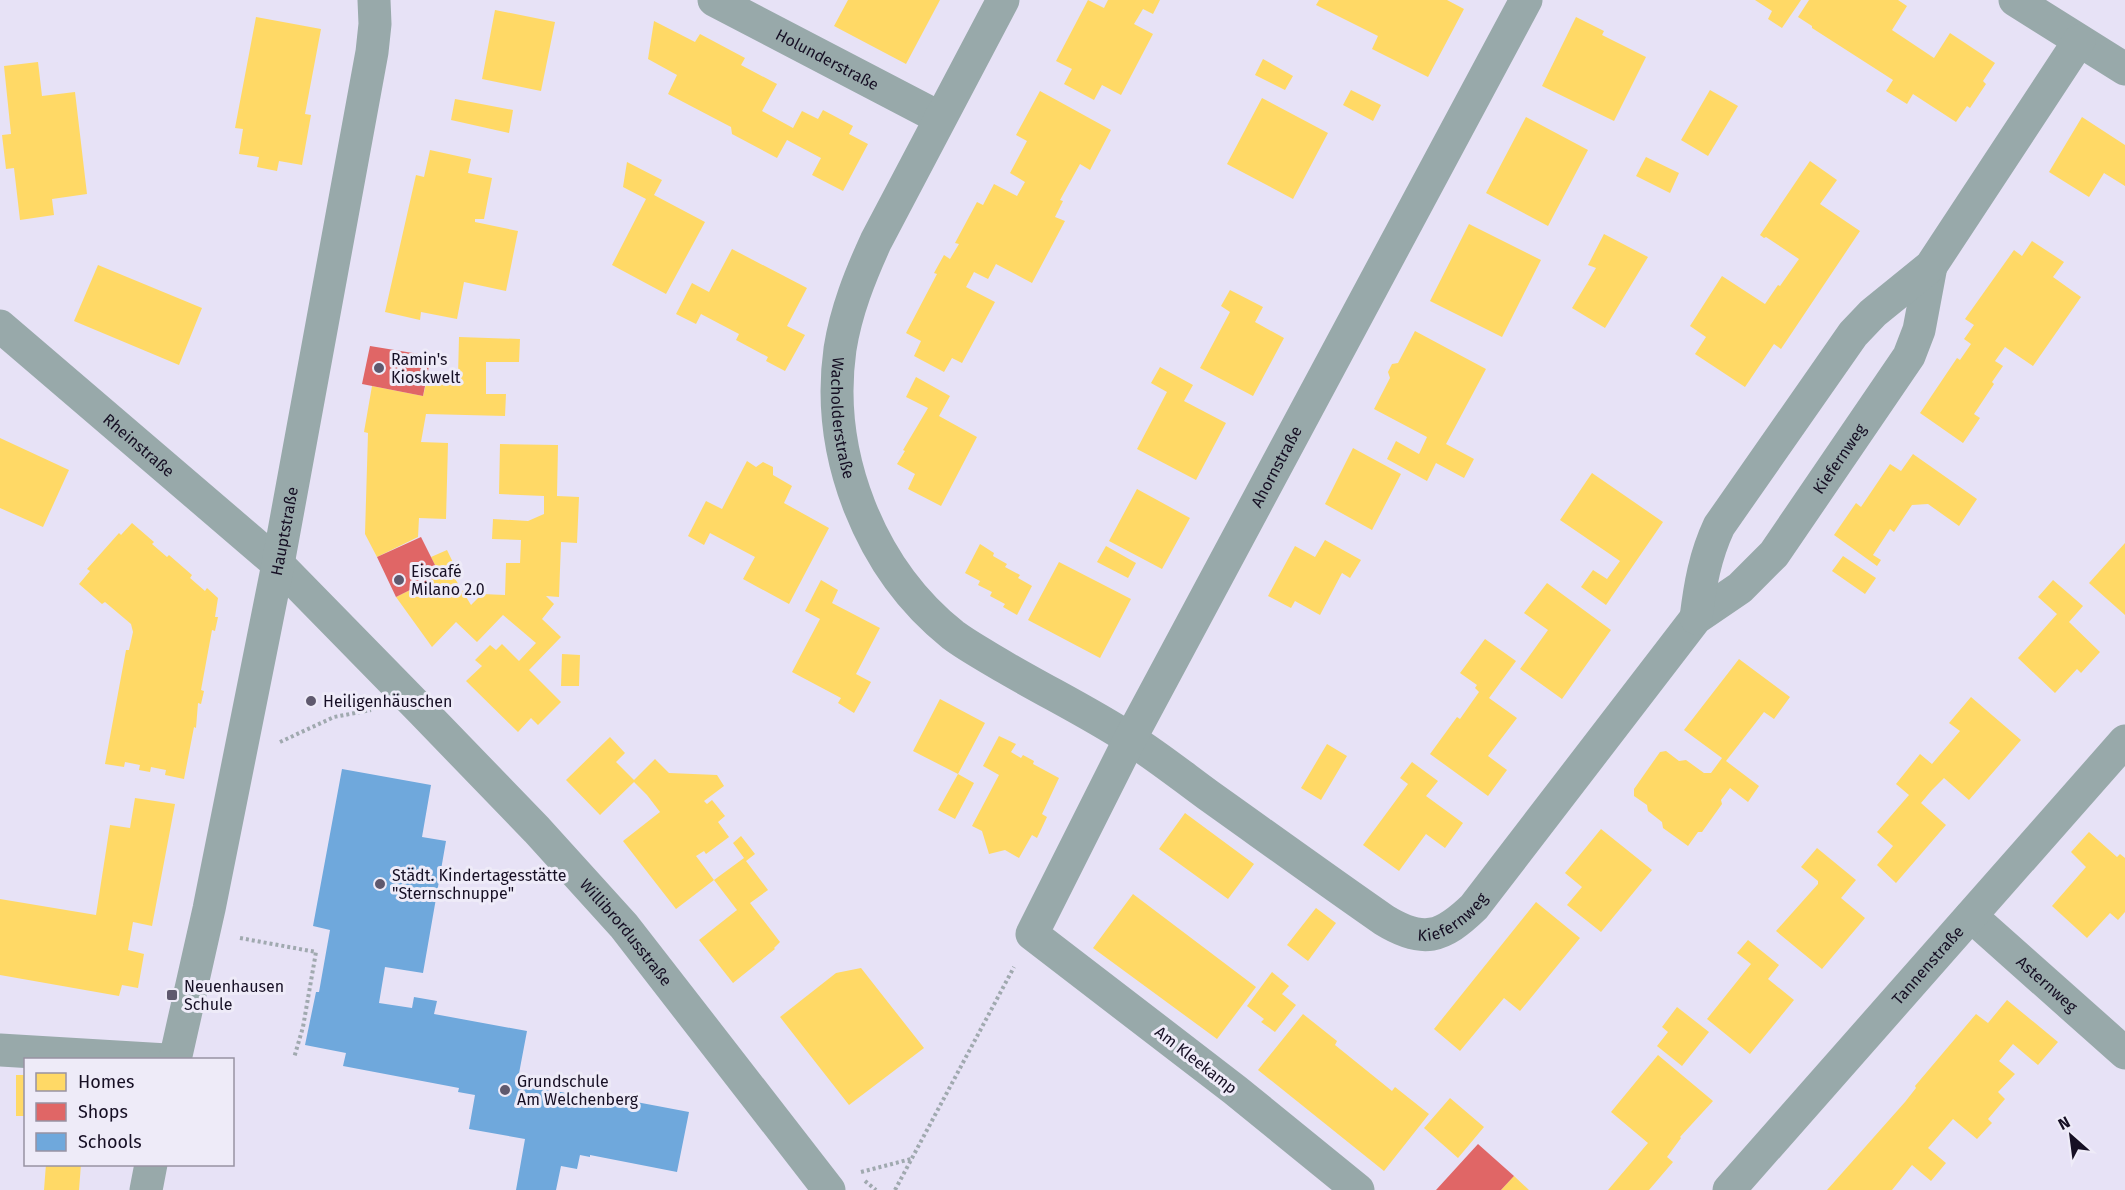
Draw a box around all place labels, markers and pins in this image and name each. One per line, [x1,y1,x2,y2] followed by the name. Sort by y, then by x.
[391,350,461,387] place label: Ramin's Kioskwelt
[372,361,386,375] marker: Ramin's Kioskwelt
[411,562,485,599] place label: Eiscafé Milano 2.0
[392,573,406,587] marker: Eiscafé Milano 2.0
[323,692,452,711] place label: Heiligenhäuschen
[304,694,318,708] marker: Heiligenhäuschen
[392,866,567,903] place label: Städt. Kindertagesstätte "Sternschnuppe"
[373,877,387,891] marker: Städt. Kindertagesstätte "Sternschnuppe"
[184,977,284,1014] place label: Neuenhausen Schule
[165,988,179,1002] marker: Neuenhausen Schule
[517,1072,639,1109] place label: Grundschule Am Welchenberg
[498,1083,512,1097] marker: Grundschule Am Welchenberg

